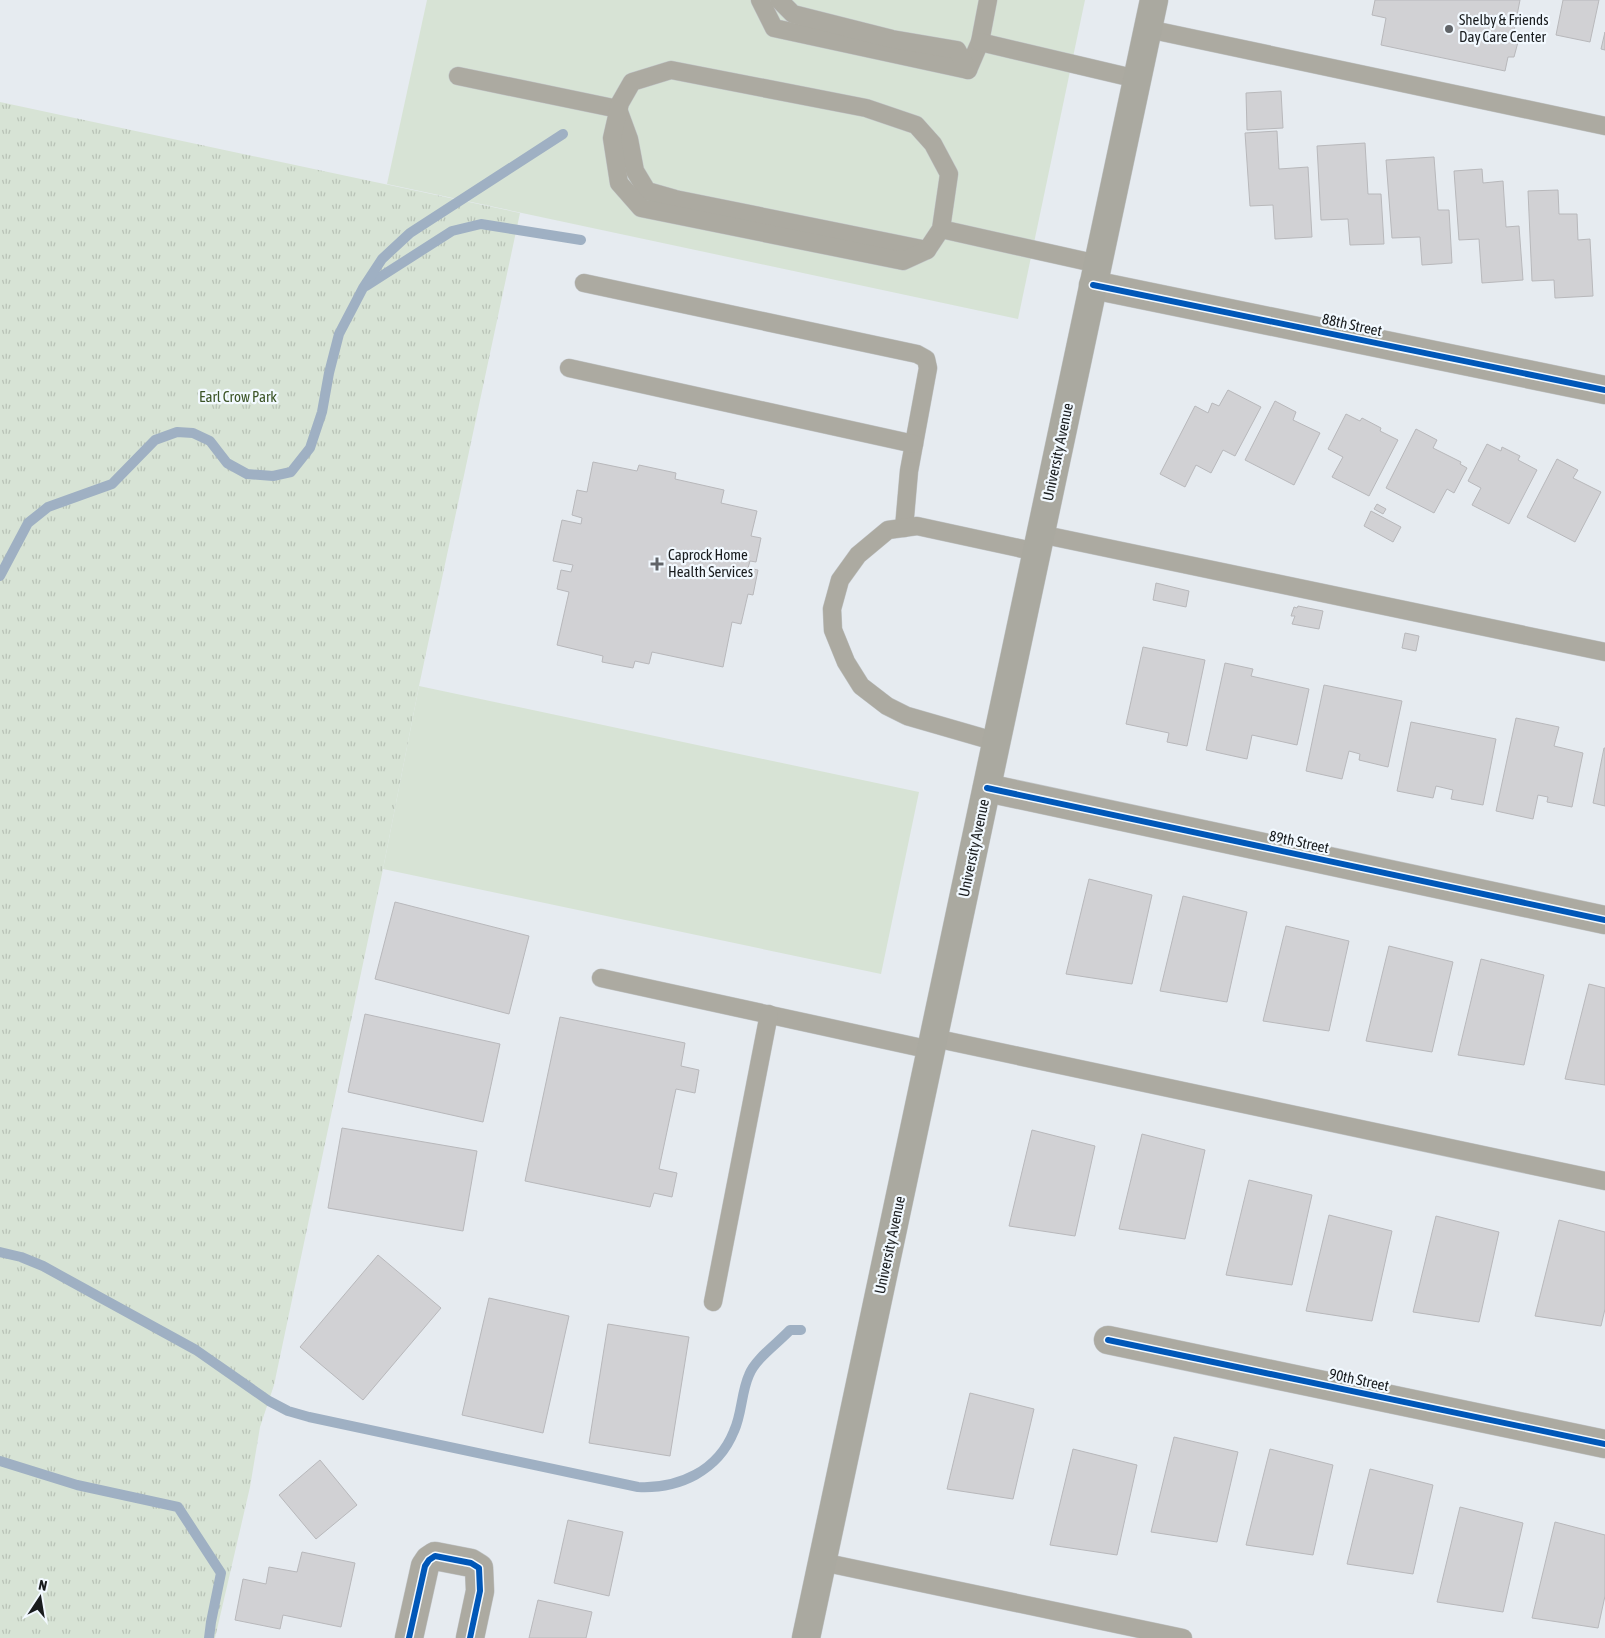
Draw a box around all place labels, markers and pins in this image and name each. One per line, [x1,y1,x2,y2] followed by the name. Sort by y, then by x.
[1459,11,1549,45] place label: Shelby & Friends Day Care Center
[1443,23,1455,35] marker: Shelby & Friends Day Care Center
[668,546,753,580] place label: Caprock Home Health Services
[650,557,664,571] marker: Caprock Home Health Services

